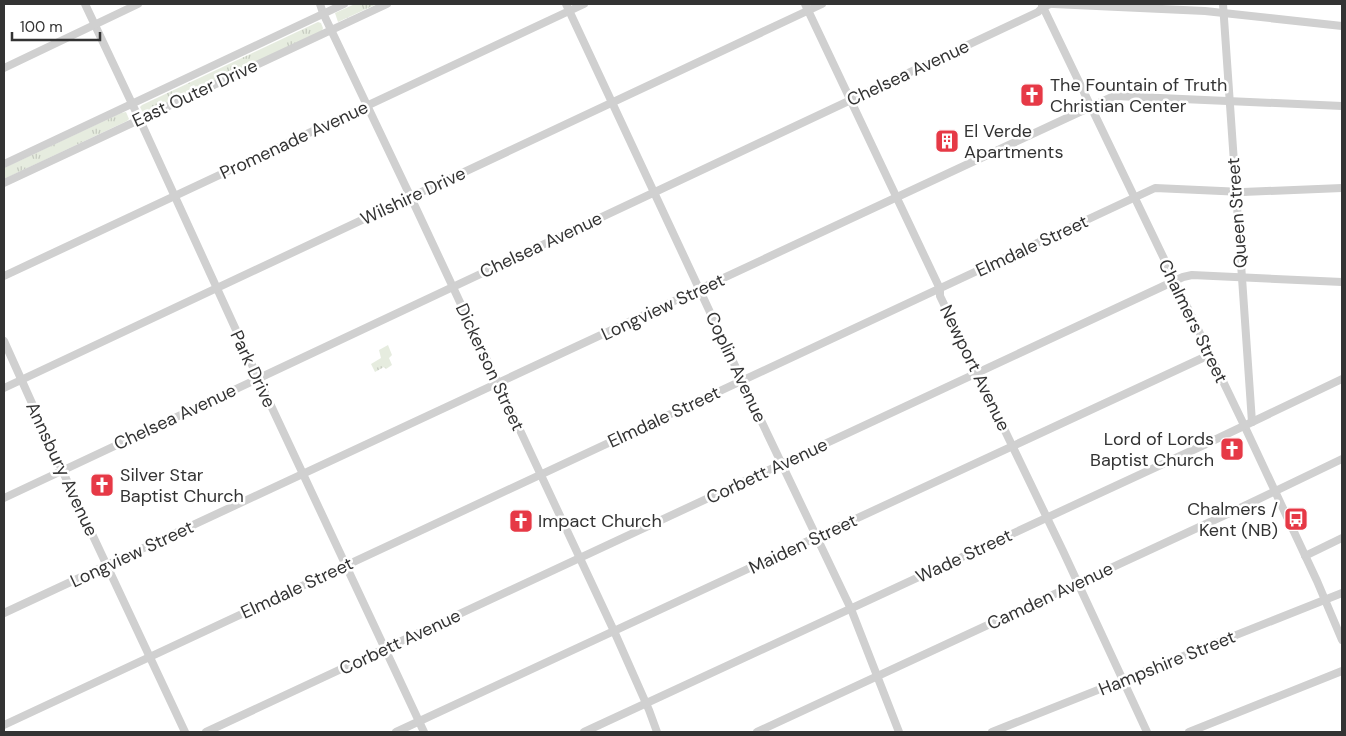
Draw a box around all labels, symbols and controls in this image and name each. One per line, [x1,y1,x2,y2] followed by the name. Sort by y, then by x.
[12,10,100,42] scale bar
[20,17,63,37] text: 100 m
[843,34,973,112] street label: Chelsea Avenue
[128,53,262,133] street label: East Outer Drive
[1050,73,1227,118] place label: The Fountain of Truth Christian Center
[1019,82,1045,108] church icon: The Fountain of Truth Christian Center
[216,95,372,185] street label: Promenade Avenue
[964,119,1063,164] place label: El Verde Apartments
[934,128,960,154] building icon: El Verde Apartments
[1221,157,1253,269] street label: Queen Street
[357,161,469,231] street label: Wilshire Drive
[476,206,606,284] street label: Chelsea Avenue
[972,209,1092,283] street label: Elmdale Street
[1153,255,1233,387] street label: Chalmers Street
[597,268,729,346] street label: Longview Street
[450,299,530,435] street label: Dickerson Street
[934,301,1016,435] street label: Newport Avenue
[700,308,772,426] street label: Coplin Avenue
[225,326,281,412] street label: Park Drive
[110,378,240,456] street label: Chelsea Avenue
[604,380,724,454] street label: Elmdale Street
[20,398,104,540] street label: Annsbury Avenue
[1090,427,1214,472] place label: Lord of Lords Baptist Church
[702,432,832,510] street label: Corbett Avenue
[1219,436,1245,462] church icon: Lord of Lords Baptist Church
[120,463,244,508] place label: Silver Star Baptist Church
[89,472,115,498] church icon: Silver Star Baptist Church
[1187,497,1278,542] place label: Chalmers / Kent (NB)
[1283,506,1309,532] bus stop icon: Chalmers / Kent (NB)
[508,508,534,534] church icon: Impact Church
[745,508,861,580] street label: Maiden Street
[538,509,662,533] place label: Impact Church
[66,515,198,593] street label: Longview Street
[912,523,1016,589] street label: Wade Street
[237,551,357,625] street label: Elmdale Street
[983,556,1117,636] street label: Camden Avenue
[335,603,465,681] street label: Corbett Avenue
[1095,625,1239,701] street label: Hampshire Street

